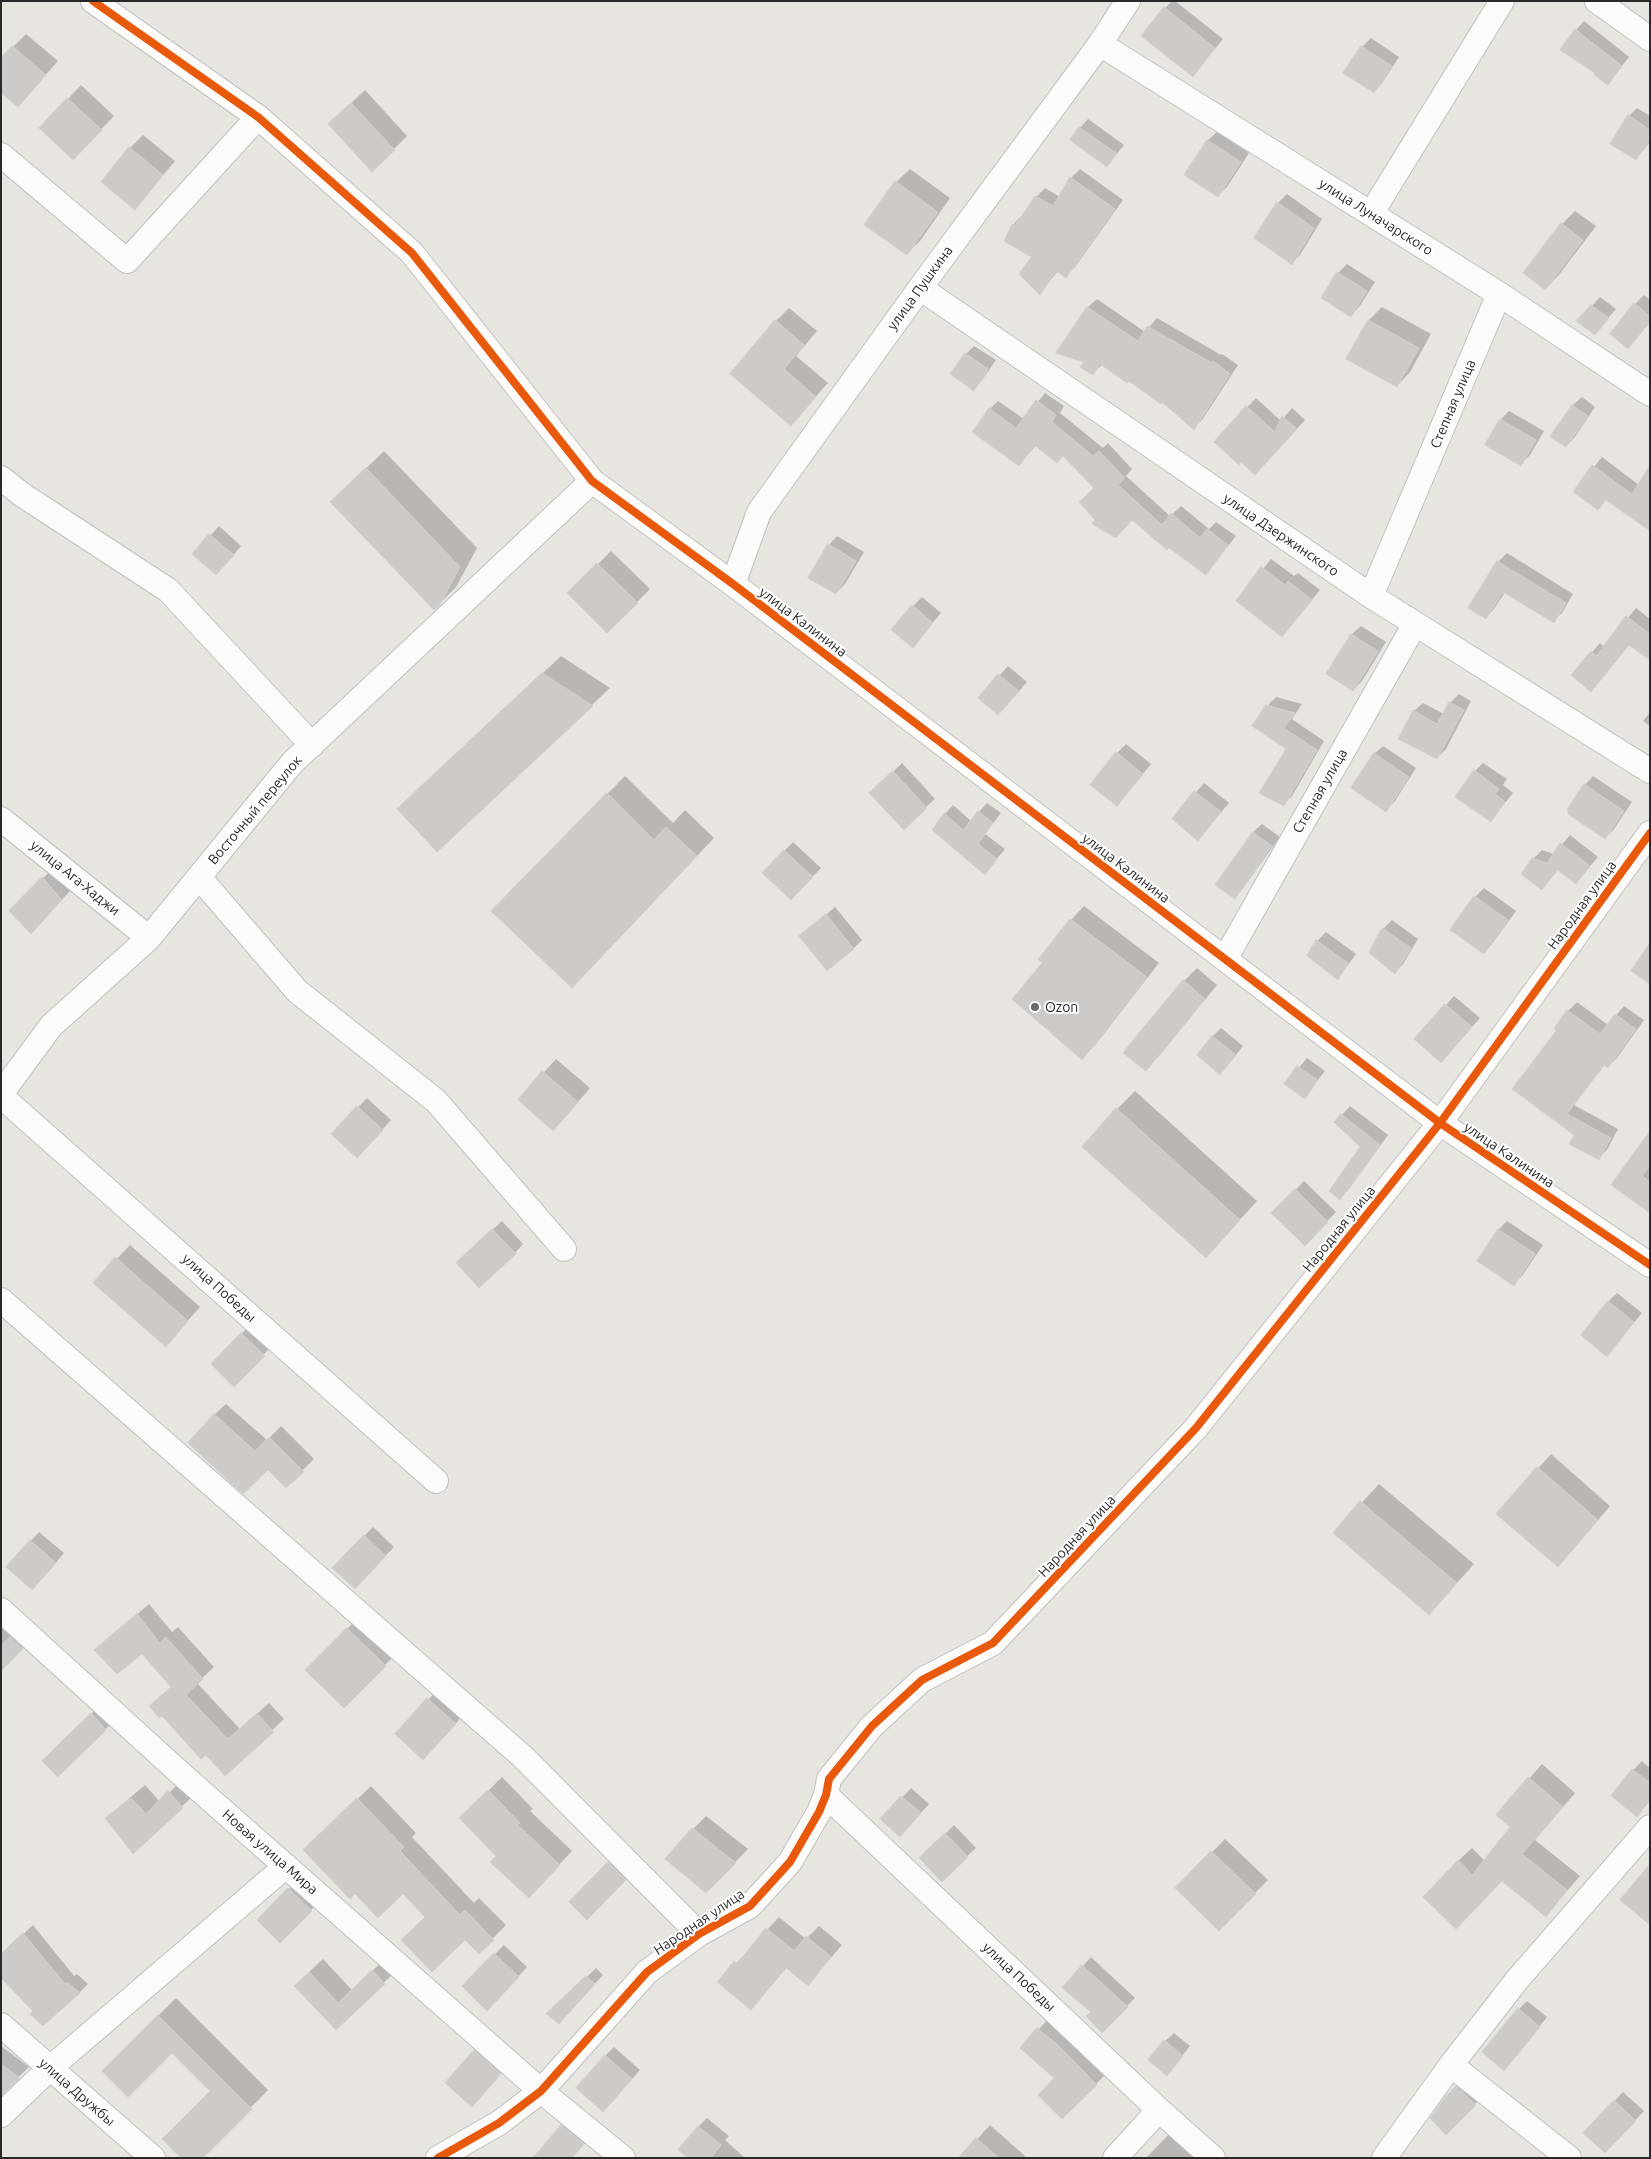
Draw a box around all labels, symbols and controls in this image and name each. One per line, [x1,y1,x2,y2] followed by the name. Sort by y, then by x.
[1316,175,1436,259] street label: улица Луначарского
[884,243,956,333] street label: улица Пушкина
[1427,357,1479,451] street label: Степная улица
[1220,490,1342,580] street label: улица Дзержинского
[756,584,850,660] street label: улица Калинина
[1289,746,1351,836] street label: Степная улица
[204,752,306,868] street label: Восточный переулок
[1079,830,1173,906] street label: улица Калинина
[27,837,123,919] street label: улица Ага-Хаджи
[1544,857,1620,953] street label: Народная улица
[1045,999,1078,1015] place label: Ozon
[1029,1001,1041,1013] marker: Ozon
[1461,1119,1557,1191] street label: улица Калинина
[1299,1183,1379,1275] street label: Народная улица
[178,1250,260,1326] street label: улица Победы
[1035,1492,1119,1580] street label: Народная улица
[219,1806,321,1898] street label: Новая улица Мира
[650,1885,748,1959] street label: Народная улица
[979,1939,1059,2015] street label: улица Победы
[36,2054,118,2130] street label: улица Дружбы

